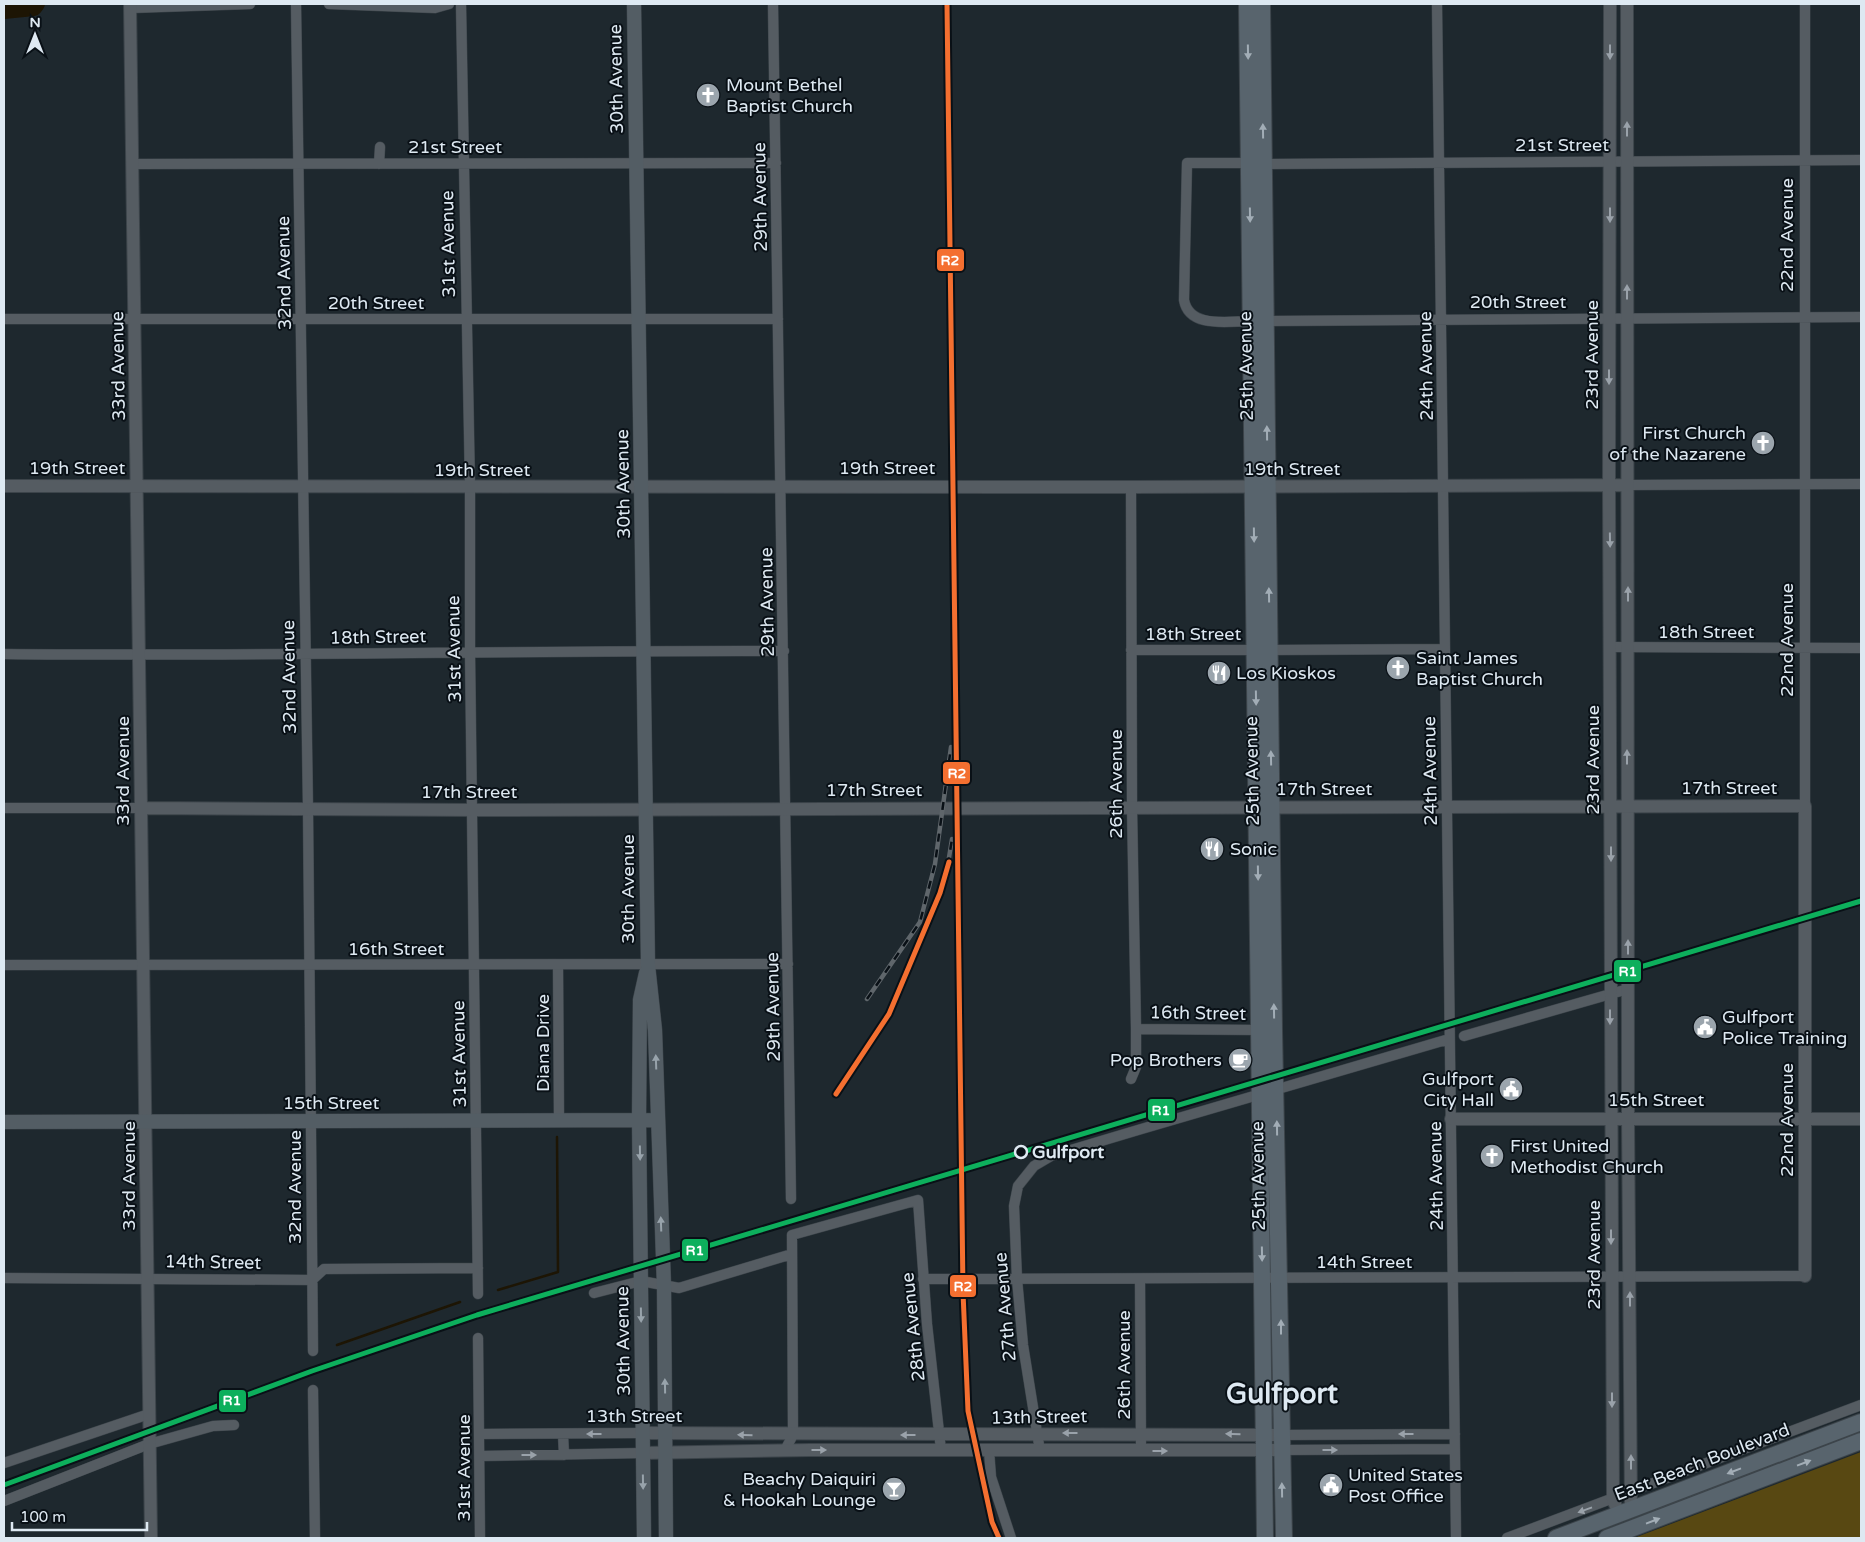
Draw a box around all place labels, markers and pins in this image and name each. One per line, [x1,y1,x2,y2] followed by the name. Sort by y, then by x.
[726,74,853,117] place label: Mount Bethel Baptist Church
[695,82,721,108] church icon: Mount Bethel Baptist Church
[1609,422,1746,465] place label: First Church of the Nazarene
[1750,430,1776,456] church icon: First Church of the Nazarene
[1416,647,1543,690] place label: Saint James Baptist Church
[1385,655,1411,681] church icon: Saint James Baptist Church
[1206,660,1232,686] restaurant icon: Los Kioskos
[1236,662,1336,684] place label: Los Kioskos
[1199,836,1225,862] restaurant icon: Sonic
[1230,838,1277,860] place label: Sonic
[1722,1006,1847,1049] place label: Gulfport Police Training
[1692,1014,1718,1040] public building icon: Gulfport Police Training
[1227,1047,1253,1073] cafe icon: Pop Brothers
[1110,1049,1222,1071] place label: Pop Brothers
[1422,1068,1494,1111] place label: Gulfport City Hall
[1498,1076,1524,1102] public building icon: Gulfport City Hall
[1510,1135,1664,1178] place label: First United Methodist Church
[1032,1141,1104,1163] place label: Gulfport
[1479,1143,1505,1169] church icon: First United Methodist Church
[1014,1145,1028,1159] marker: Gulfport
[1348,1464,1463,1507] place label: United States Post Office
[723,1468,876,1511] place label: Beachy Daiquiri & Hookah Lounge
[1318,1472,1344,1498] public building icon: United States Post Office
[881,1476,907,1502] bar icon: Beachy Daiquiri & Hookah Lounge

